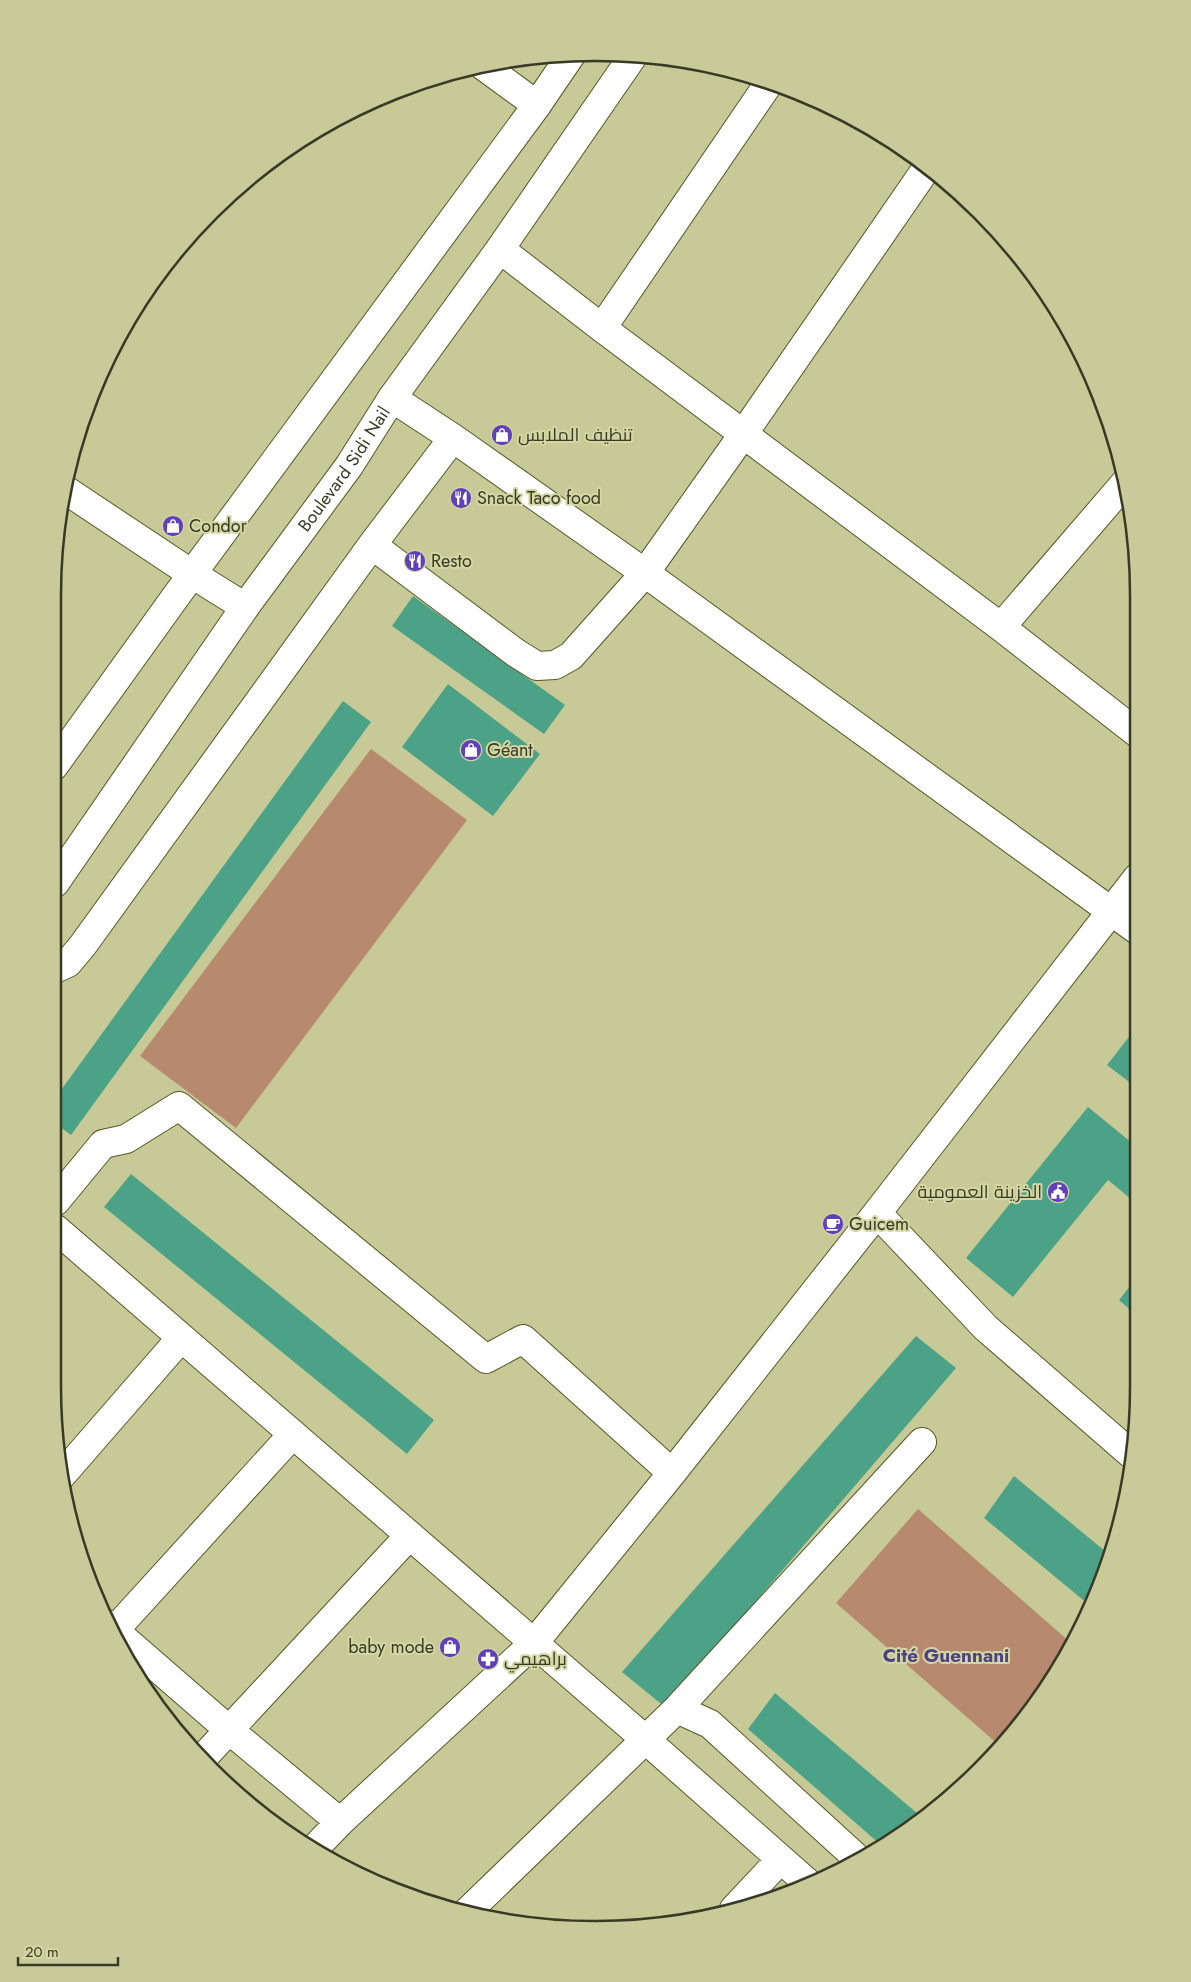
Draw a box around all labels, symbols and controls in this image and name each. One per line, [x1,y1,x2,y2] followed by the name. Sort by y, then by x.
[292,401,397,537] street label: Boulevard Sidi Nail
[518,422,633,448] place label: تنظيف الملابس
[490,423,514,447] shop icon: تنظيف الملابس
[477,485,601,511] place label: Snack Taco food
[449,486,473,510] restaurant icon: Snack Taco food
[189,513,248,539] place label: Condor
[161,514,185,538] shop icon: Condor
[431,548,472,574] place label: Resto
[403,549,427,573] restaurant icon: Resto
[487,737,533,763] place label: Géant
[459,738,483,762] shop icon: Géant
[918,1179,1042,1205] place label: الخزينة العمومية
[1046,1180,1070,1204] public building icon: الخزينة العمومية
[849,1211,909,1237] place label: Guicem
[821,1212,845,1236] cafe icon: Guicem
[348,1634,434,1660] place label: baby mode
[438,1635,462,1659] shop icon: baby mode
[883,1642,1009,1669] district label: Cité Guennani
[504,1646,567,1673] place label: براهيمي
[476,1647,500,1671] pharmacy icon: براهيمي
[18,1934,118,1966] scale bar
[25,1941,59,1963] text: 20 m

